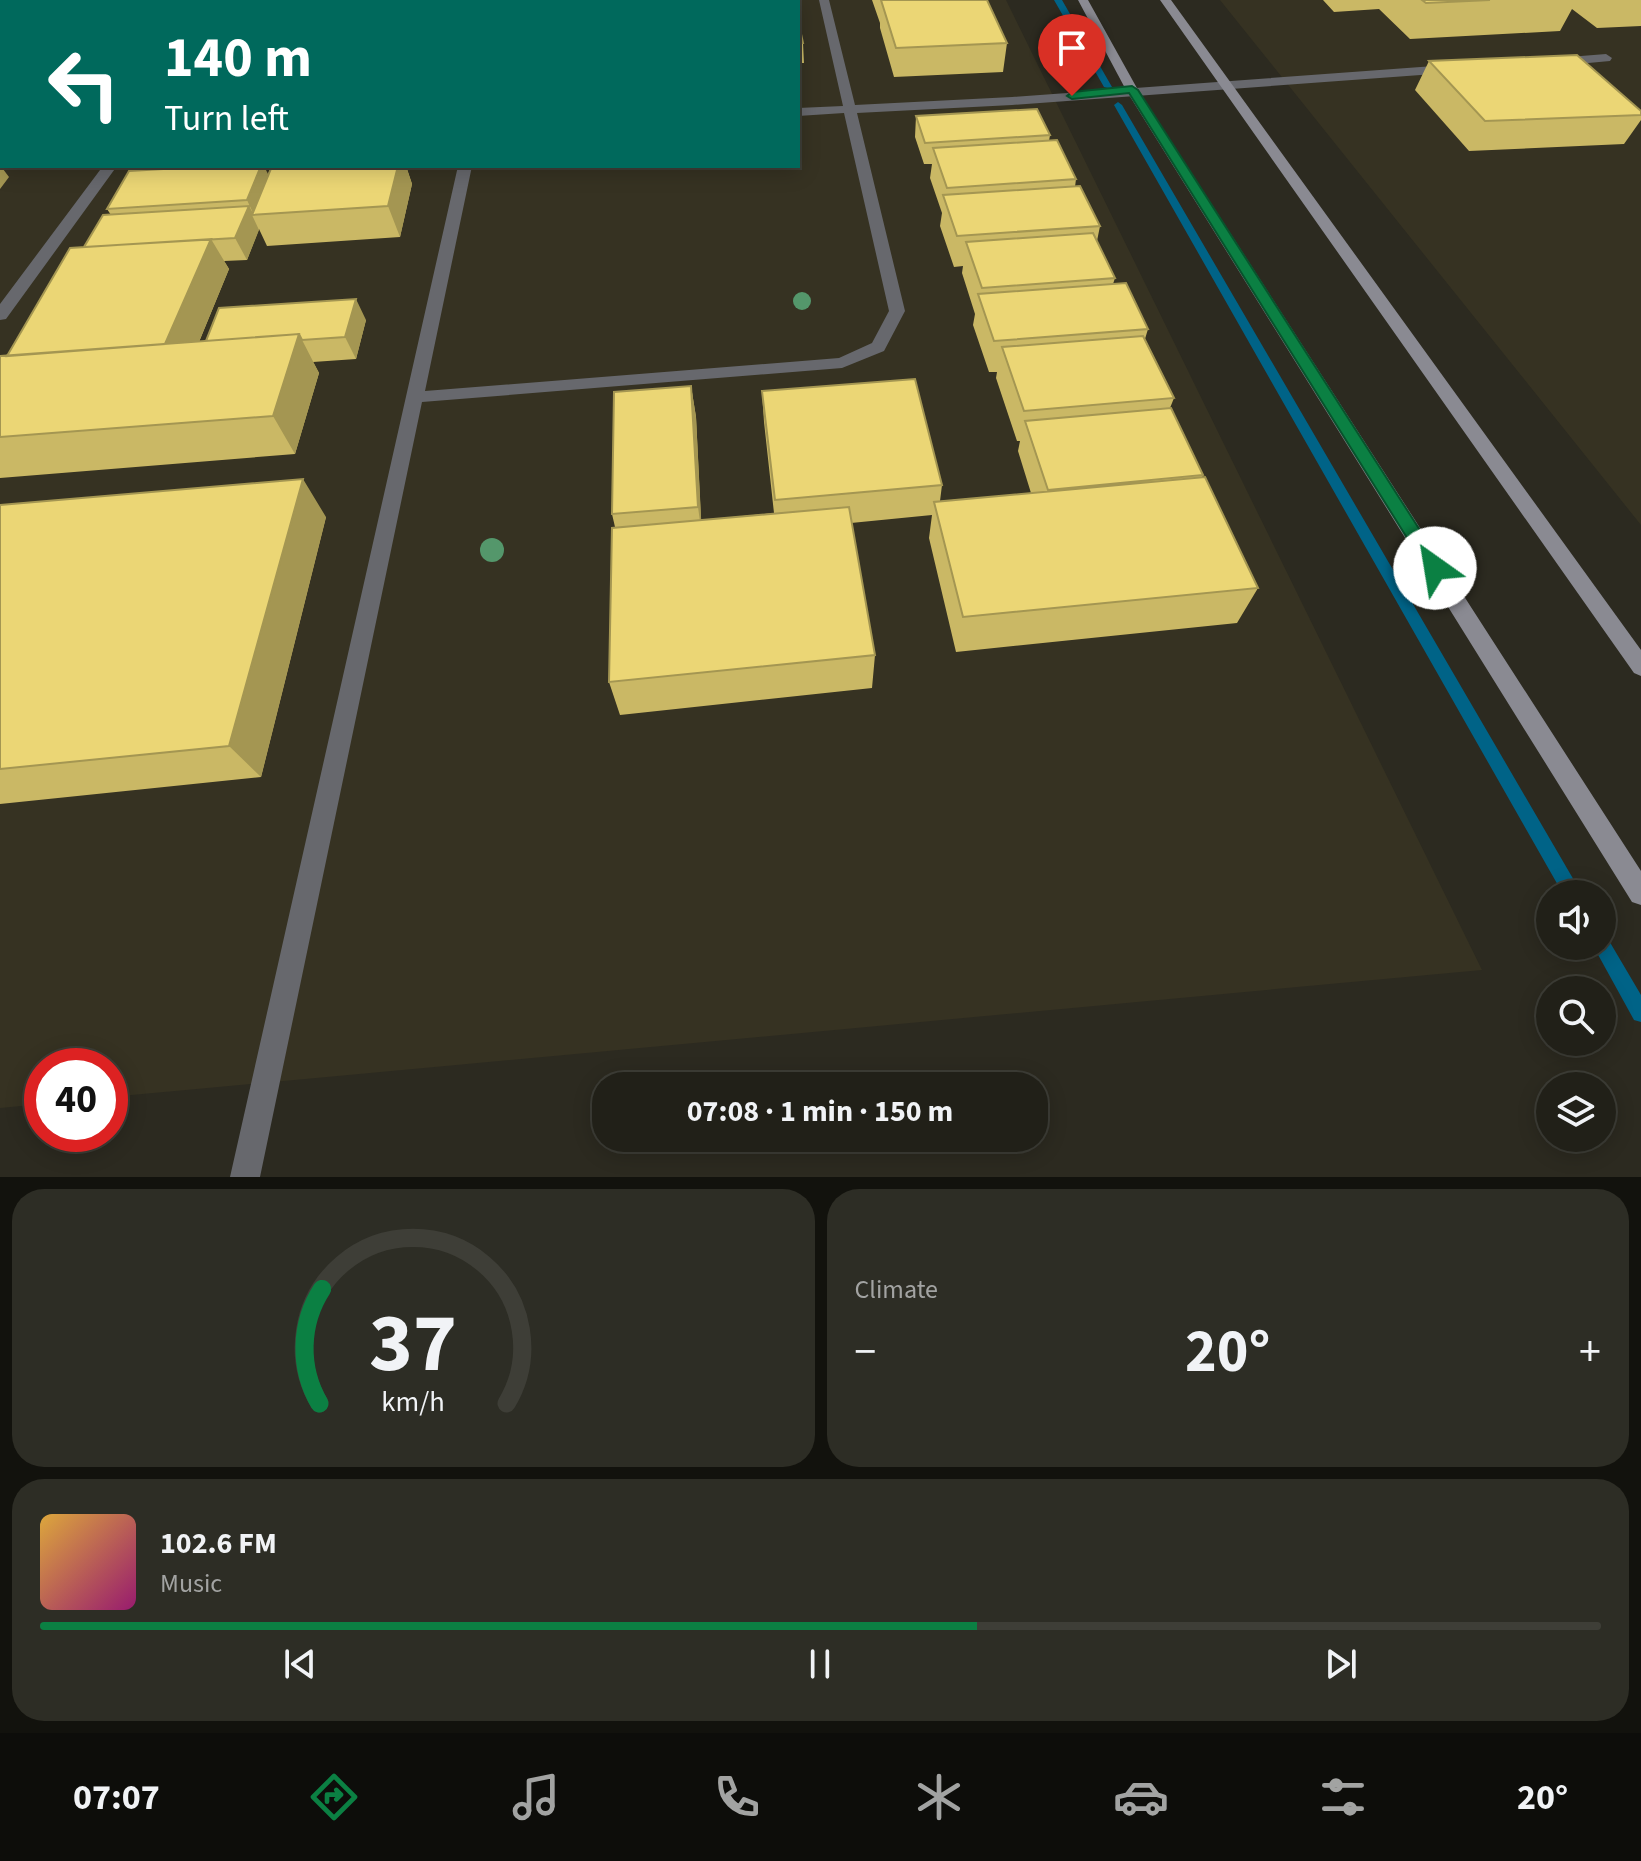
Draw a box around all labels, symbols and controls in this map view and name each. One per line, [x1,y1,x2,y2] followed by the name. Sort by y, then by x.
[1038,14.0,1106,96] pin
[164,19,312,98] text: 140 m
[1050,26,1094,70] icon: arrive
[32,32,136,136] icon: left
[164,93,289,144] text: Turn left
[1393,526,1477,610] position arrow
[1536,880,1616,1152] map controls
[1536,880,1616,960] button: sound
[1536,976,1616,1056] button: search
[24,1048,128,1152] speed limit sign: 40
[1536,1072,1616,1152] button: layers
[687,1090,953,1133] text: 07:08 · 1 min · 150 m
[855,1271,938,1308] text: Climate
[369,1285,457,1403] text: 37
[1185,1310,1270,1395] text: 20°
[855,1321,876,1384] text: −
[1579,1321,1601,1384] text: +
[382,1382,445,1422] text: km/h
[160,1522,277,1565] text: 102.6 FM
[160,1565,222,1602] text: Music
[278,1642,322,1686] icon: previous
[798,1642,842,1686] icon: pause
[1319,1642,1363,1686] icon: next
[306,1769,362,1825] icon: directions
[508,1769,564,1825] icon: music
[709,1769,765,1825] icon: phone
[911,1769,967,1825] icon: climate
[1113,1769,1169,1825] icon: car
[1315,1769,1371,1825] icon: filters
[73,1772,160,1823] text: 07:07
[1517,1772,1568,1823] text: 20°

